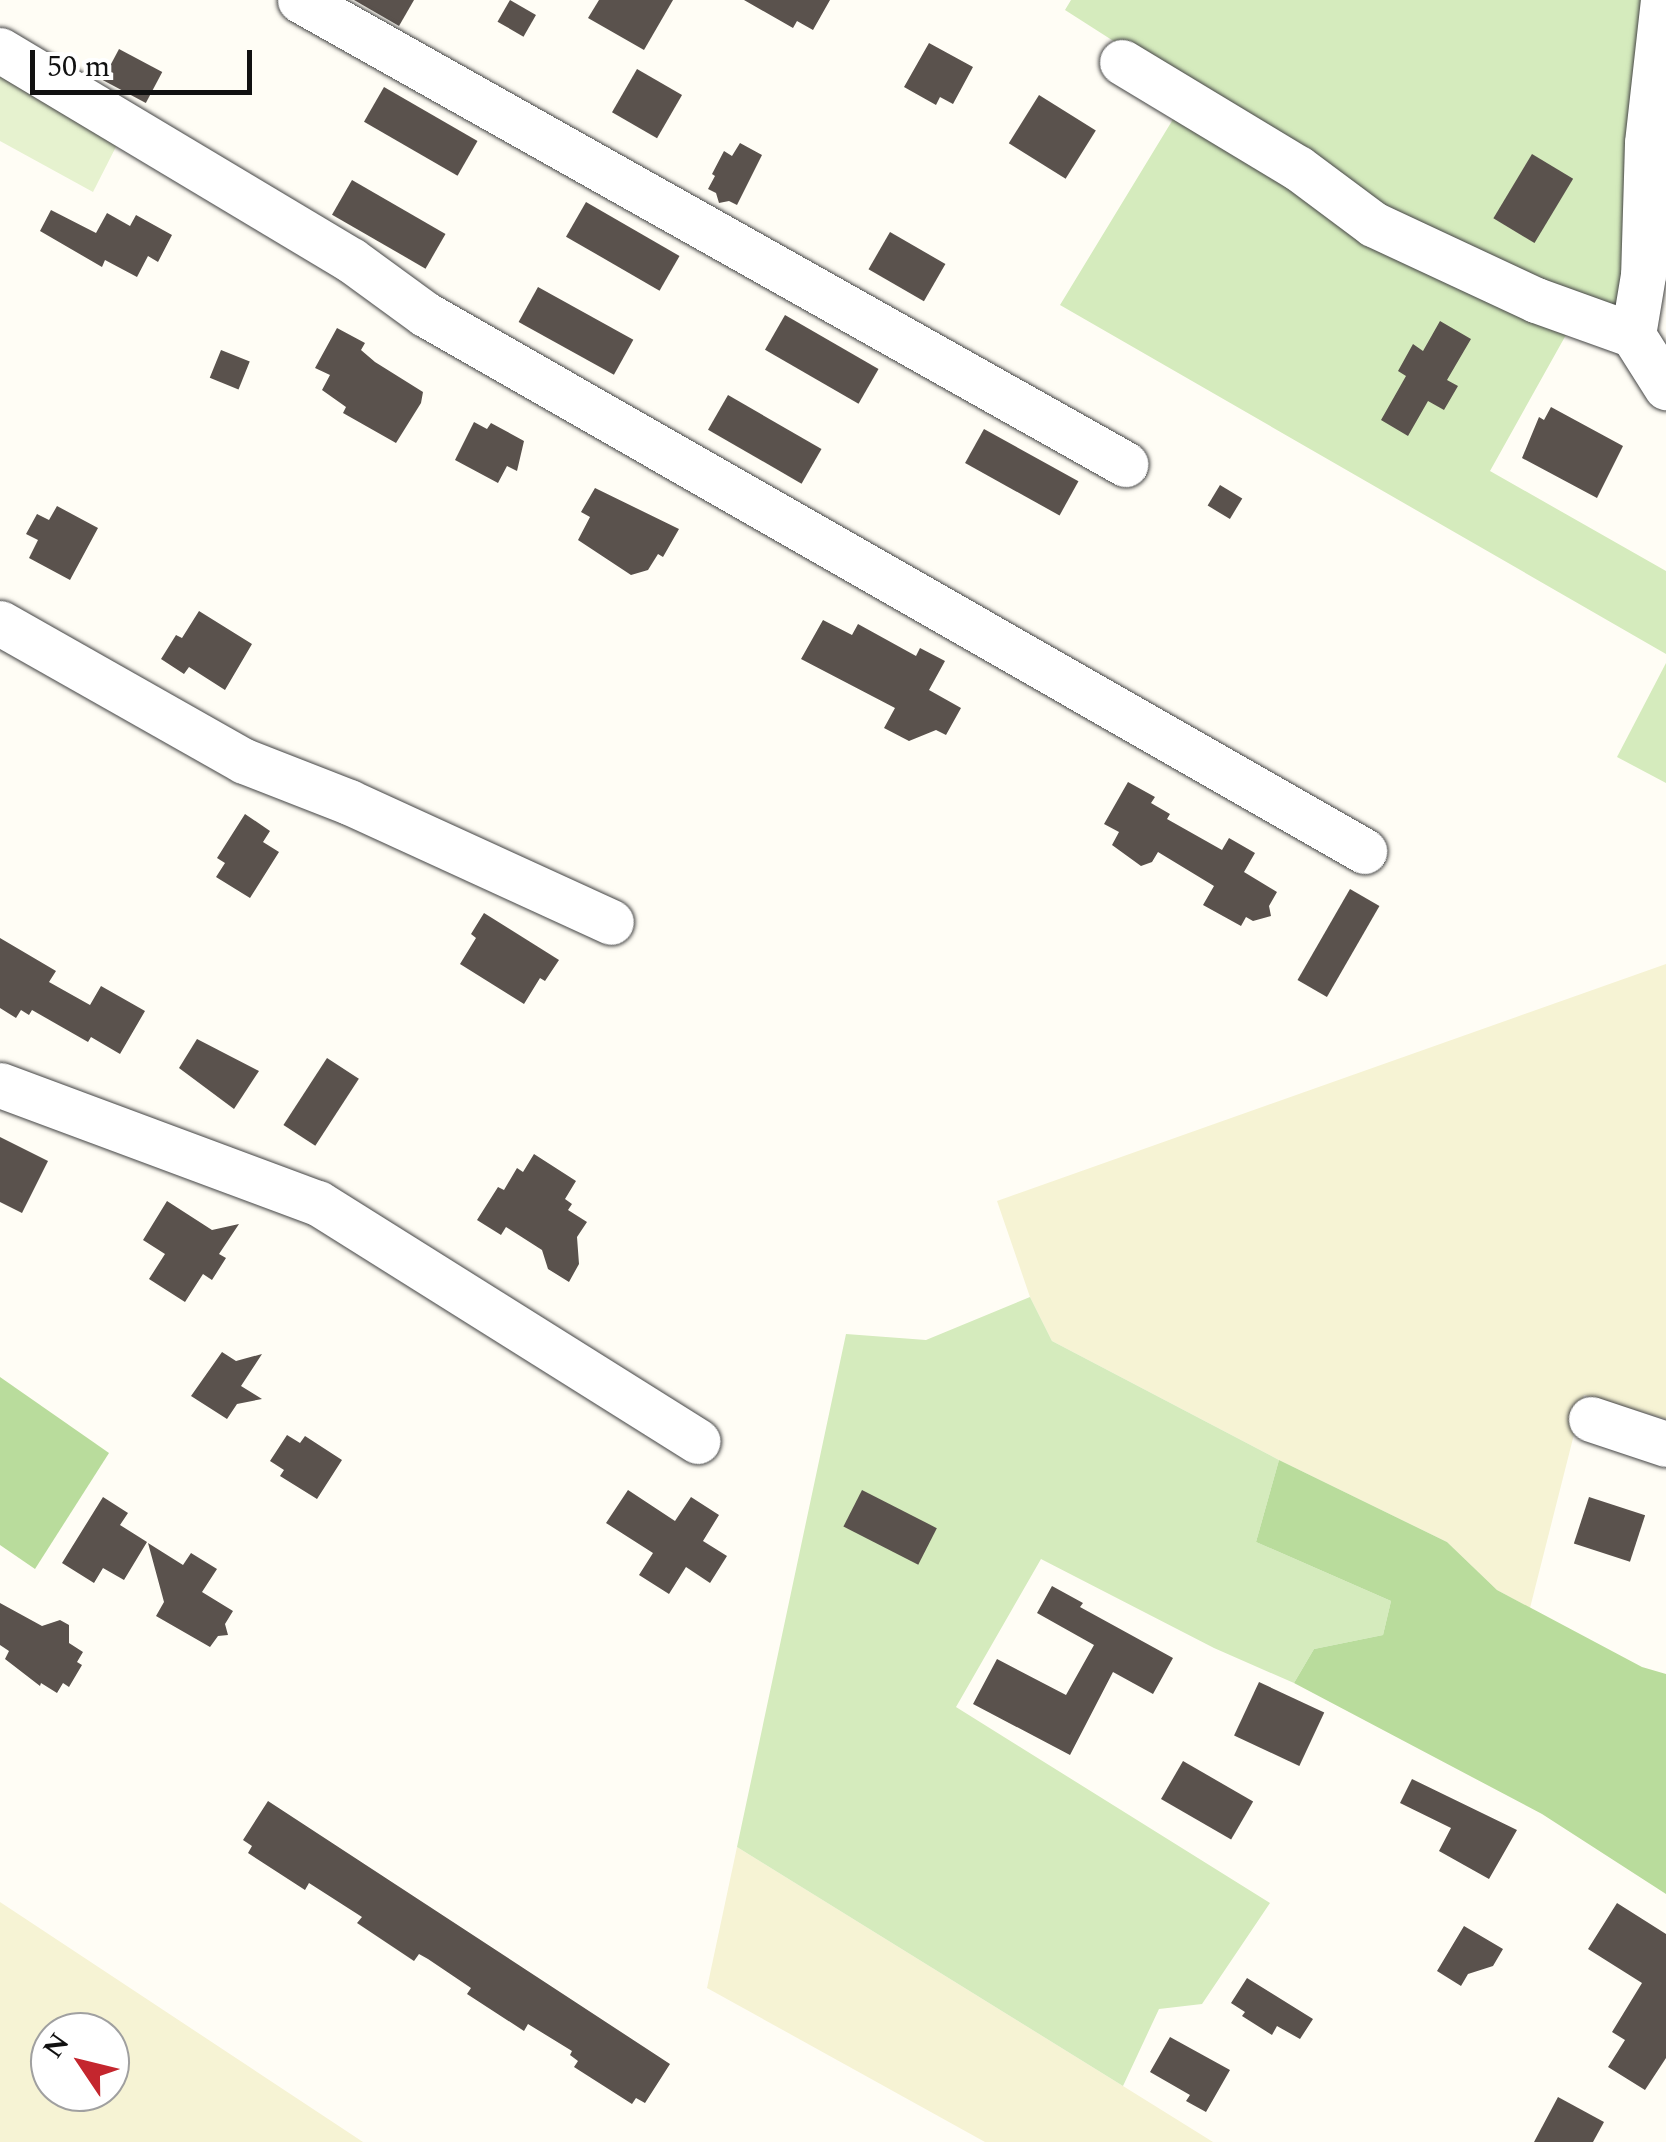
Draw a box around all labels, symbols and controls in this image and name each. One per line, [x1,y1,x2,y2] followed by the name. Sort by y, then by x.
[35,30,258,92] scale bar
[47,44,110,90] text: 50 m
[30,2012,130,2112] north arrow
[32,2024,81,2067] text: N

